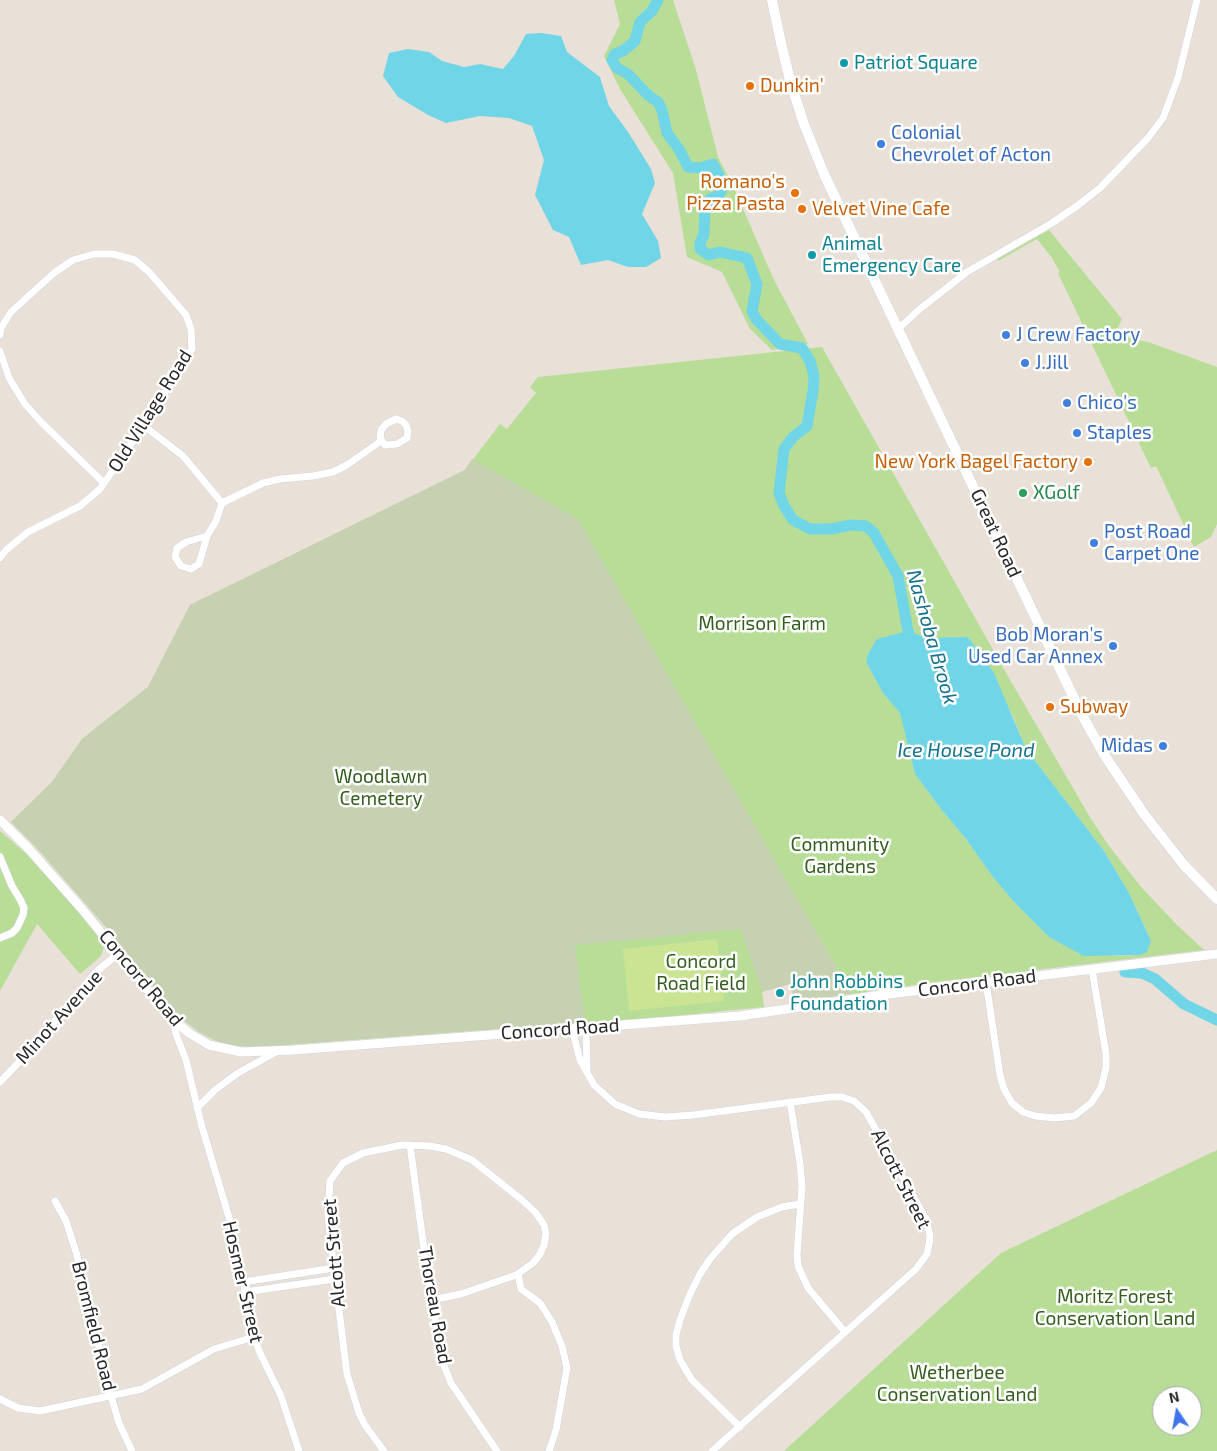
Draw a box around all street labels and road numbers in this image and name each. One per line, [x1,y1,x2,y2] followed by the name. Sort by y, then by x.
[103,346,197,476] street label: Old Village Road
[966,485,1026,581] street label: Great Road
[94,925,188,1031] street label: Concord Road
[917,964,1037,1002] street label: Concord Road
[11,965,107,1069] street label: Minot Avenue
[500,1013,620,1045] street label: Concord Road
[866,1125,936,1233] street label: Alcott Street
[318,1198,350,1308] street label: Alcott Street
[218,1219,268,1345] street label: Hosmer Street
[413,1244,457,1366] street label: Thoreau Road
[67,1259,121,1393] street label: Bromfield Road

